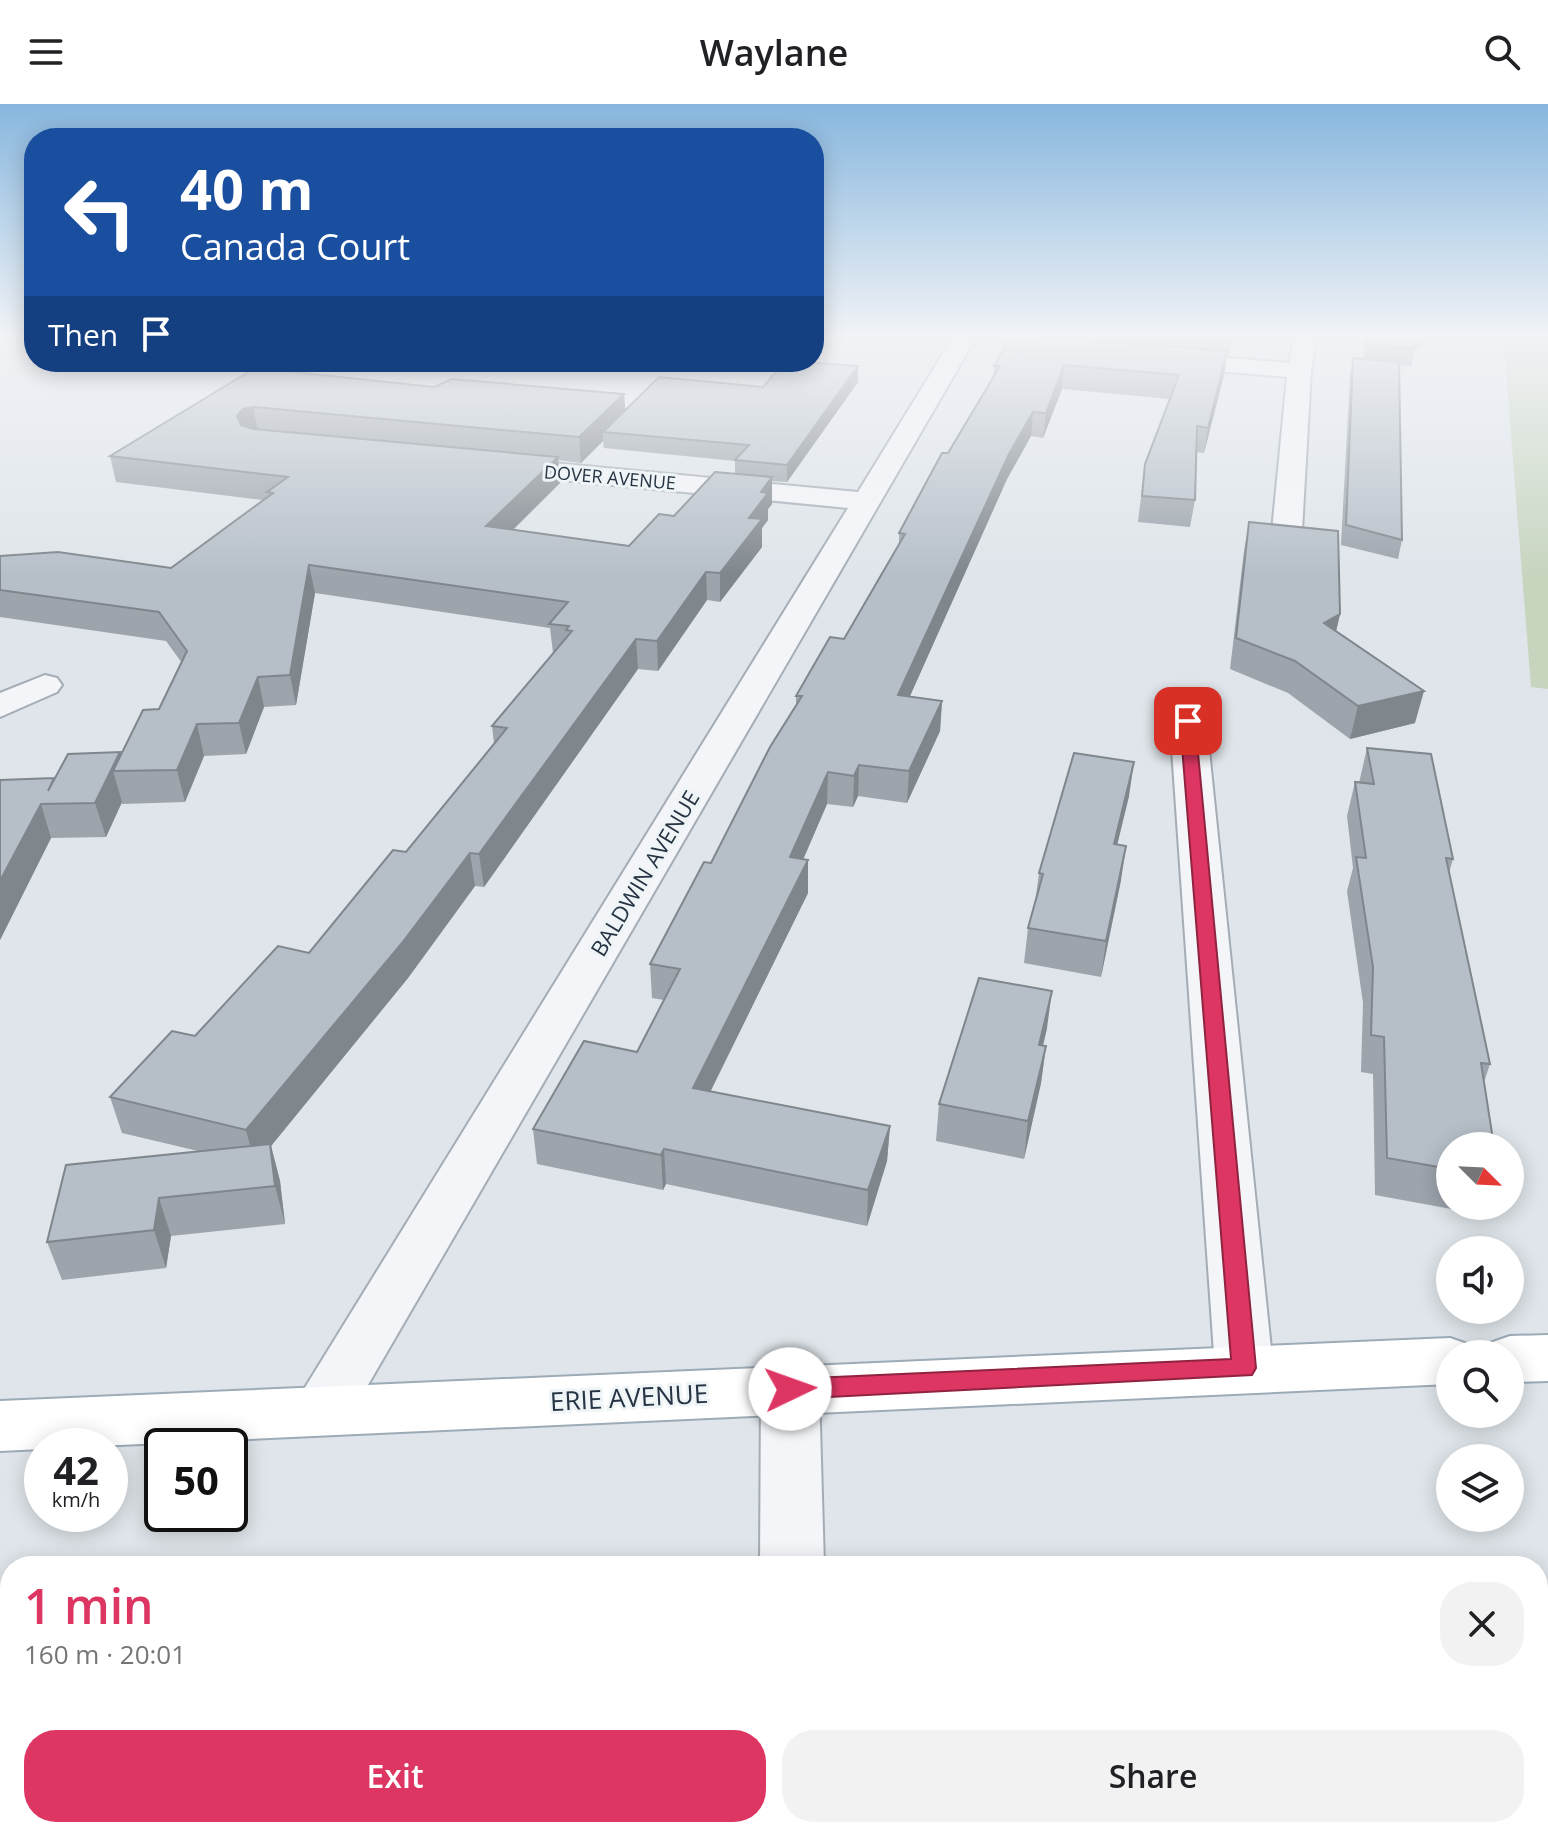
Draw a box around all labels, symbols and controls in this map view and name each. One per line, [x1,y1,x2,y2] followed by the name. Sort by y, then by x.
[700,28,848,77] text: Waylane
[24,30,68,74] icon: menu
[1480,30,1524,74] icon: search
[180,150,314,226] text: 40 m
[48,160,152,264] icon: left
[180,222,410,271] text: Canada Court
[134,312,178,356] icon: arrive
[48,314,118,355] text: Then
[543,459,677,495] street label: DOVER AVENUE
[1154,687,1222,755] pin
[1166,699,1210,743] icon: arrive
[583,785,705,961] street label: BALDWIN AVENUE
[1436,1132,1524,1220] north arrow
[1436,1132,1524,1532] map controls
[1436,1236,1524,1324] button: sound
[1436,1340,1524,1428] button: search
[748,1347,832,1431] position arrow
[549,1375,709,1419] street label: ERIE AVENUE
[144,1428,248,1532] speed limit sign: 50
[53,1442,99,1497] text: 42
[1436,1444,1524,1532] button: layers
[52,1486,100,1513] text: km/h
[24,1573,154,1638] text: 1 min
[1440,1582,1524,1666] button: close
[24,1636,186,1672] text: 160 m · 20:01
[24,1730,766,1822] button: Exit
[782,1730,1524,1822] button: Share

